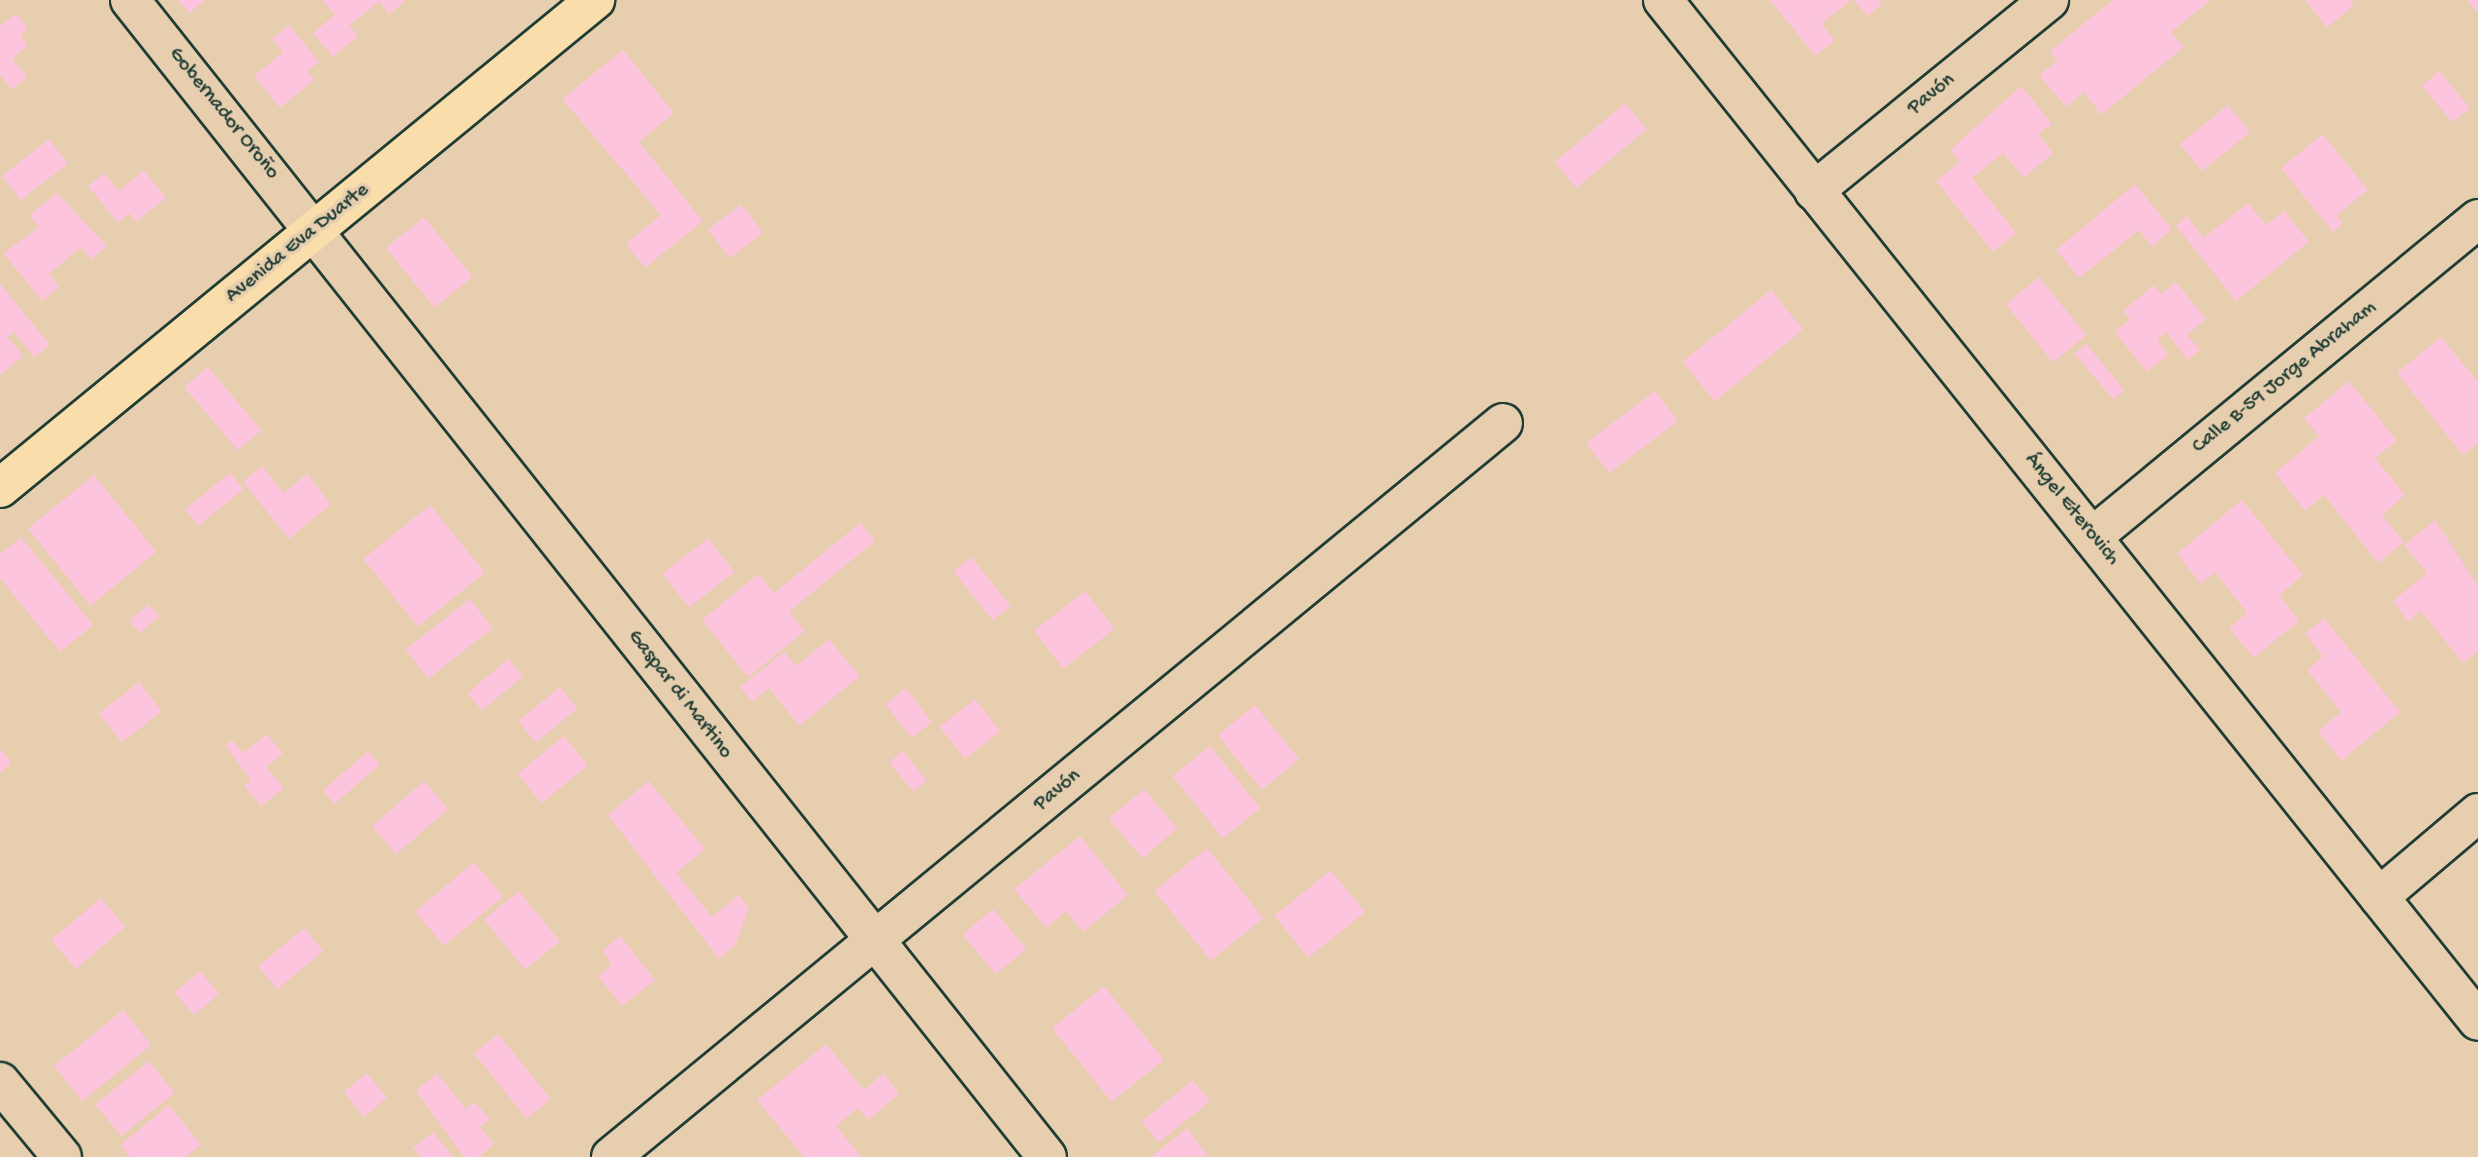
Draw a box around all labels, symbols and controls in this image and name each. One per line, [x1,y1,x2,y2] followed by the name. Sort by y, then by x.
[162,43,284,185] street label: Gobernador Oroño
[1903,68,1961,122] street label: Pavón
[221,179,375,309] street label: Avenida Eva Duarte
[2188,296,2382,460] street label: Calle B-59 Jorge Abraham
[2018,449,2124,571] street label: Ángel Eterovich
[621,626,737,764] street label: Gaspar di Martino
[1029,764,1087,818] street label: Pavón

